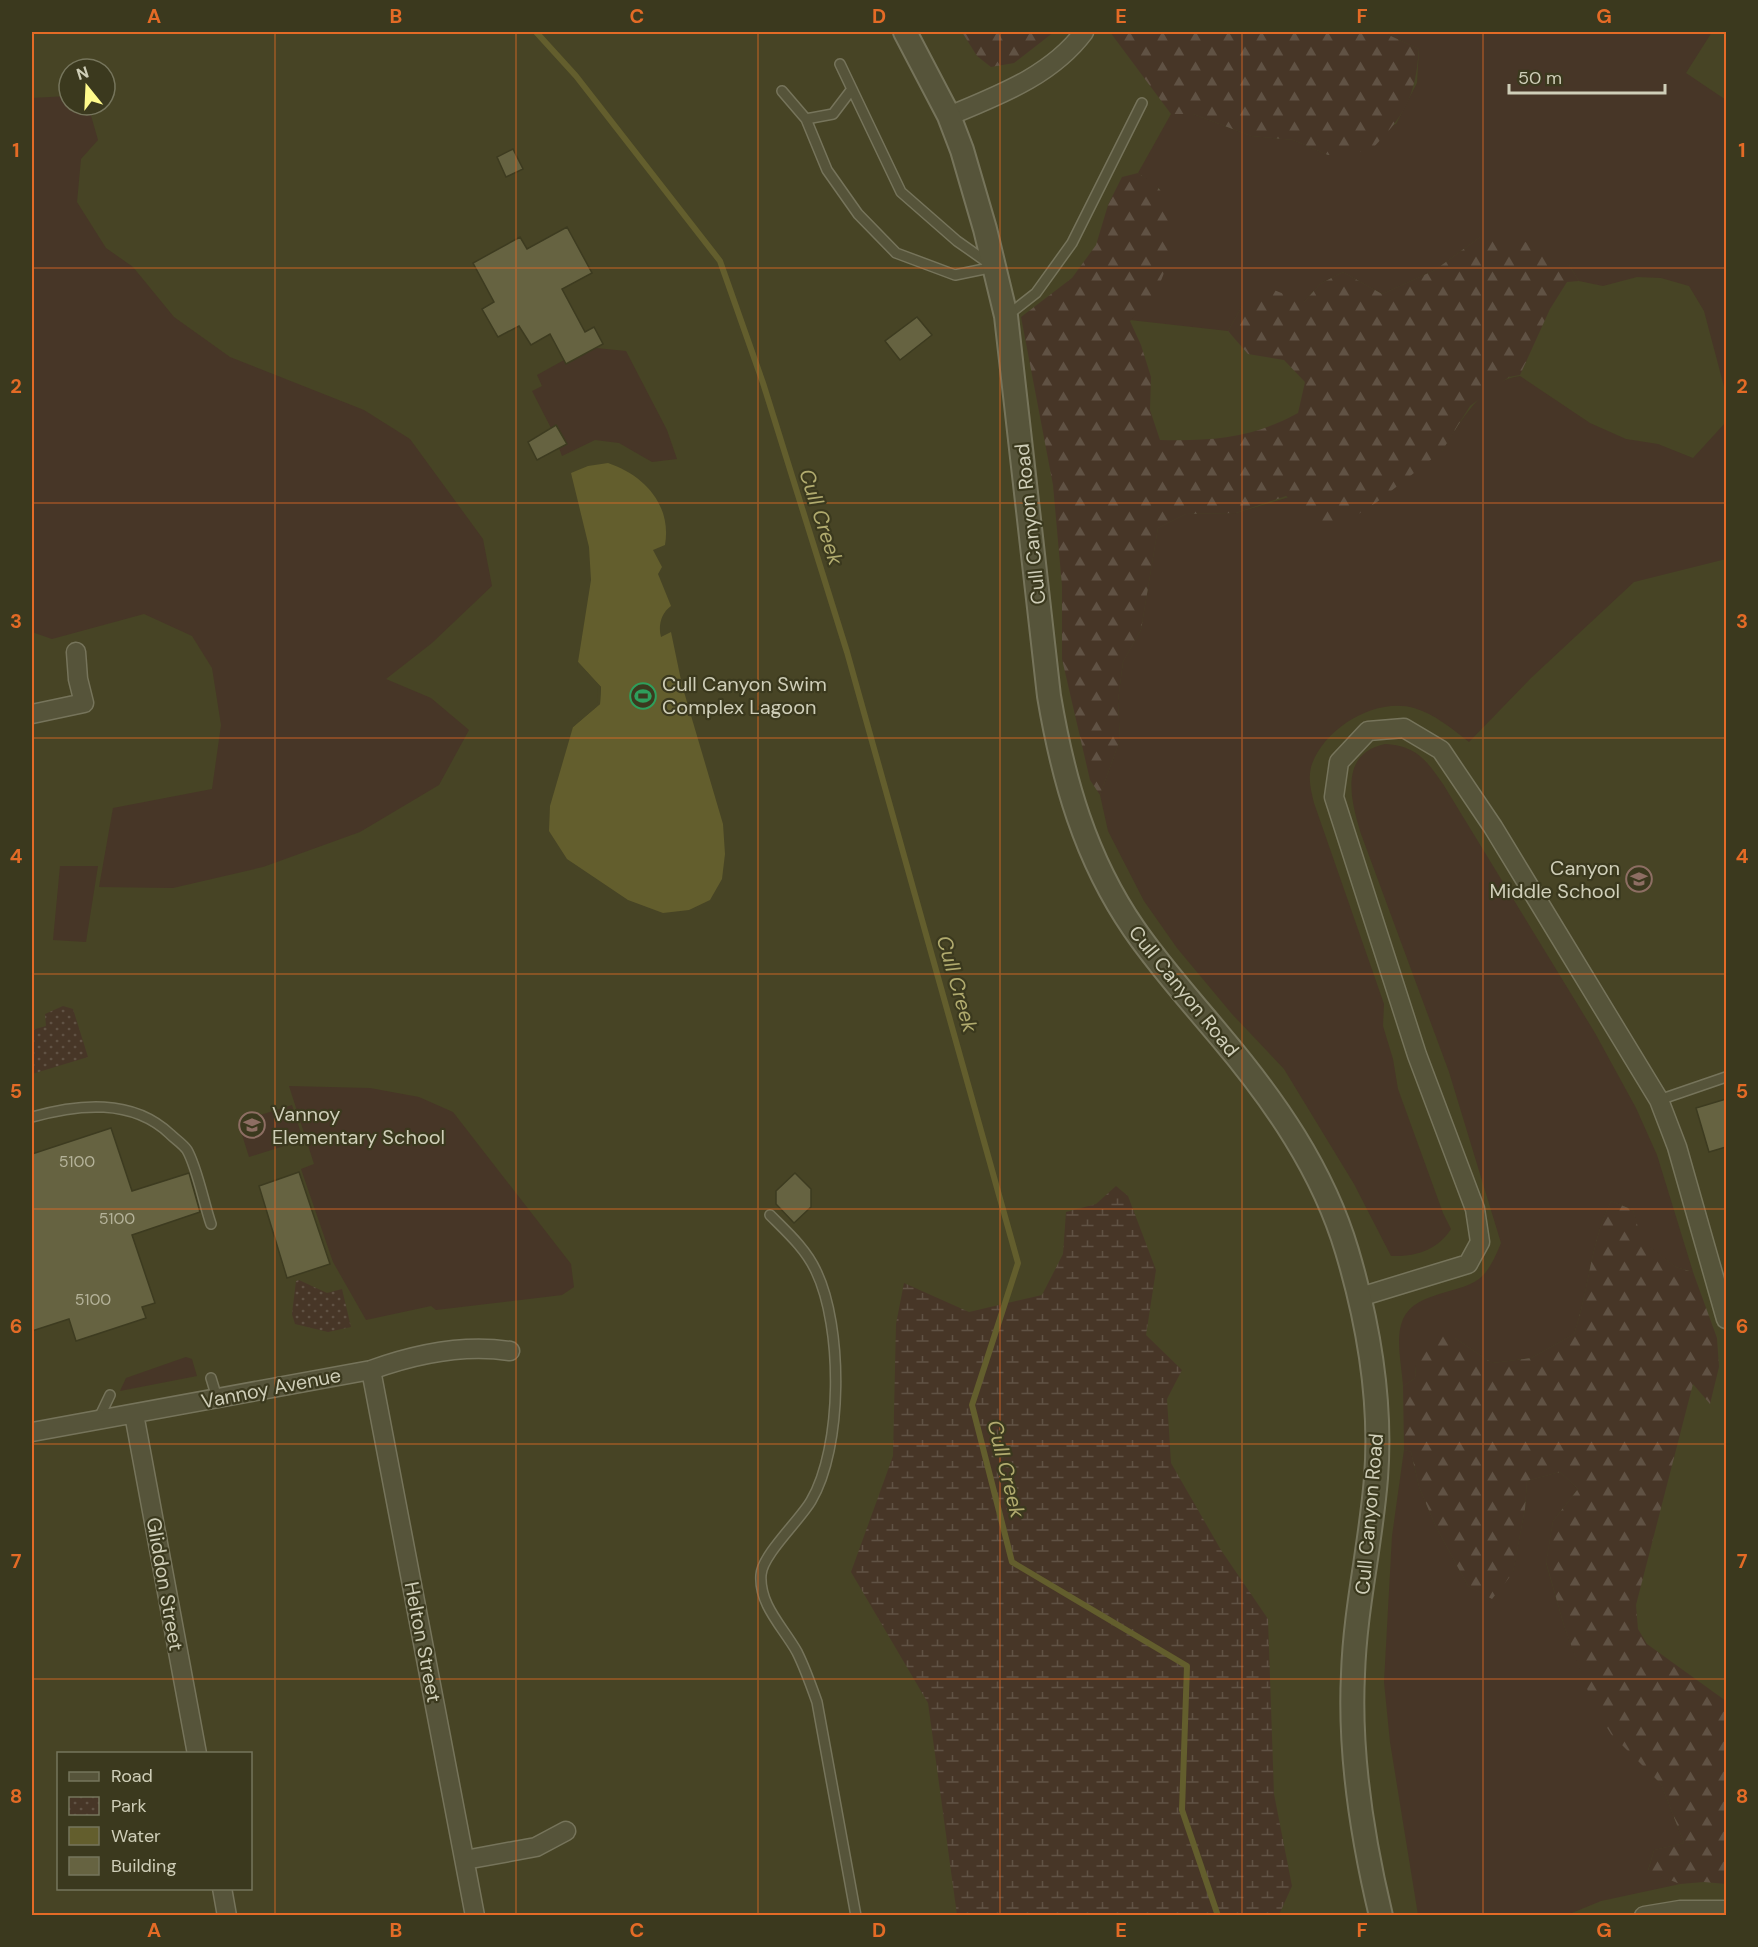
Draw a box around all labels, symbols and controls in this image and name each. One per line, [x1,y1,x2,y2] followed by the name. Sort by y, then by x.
[147,3,161,29] text: A
[390,3,402,29] text: B
[630,3,644,29] text: C
[872,3,886,29] text: D
[1115,3,1127,29] text: E
[1356,3,1368,29] text: F
[1596,3,1612,29] text: G
[57,57,117,117] north arrow
[1509,57,1665,95] scale bar
[74,61,91,85] text: N
[1518,66,1562,90] text: 50 m
[12,137,20,163] text: 1
[1738,137,1746,163] text: 1
[10,373,22,399] text: 2
[1736,373,1748,399] text: 2
[1009,442,1051,606] street label: Cull Canyon Road
[792,465,850,569] water label: Cull Creek
[10,608,22,634] text: 3
[1736,608,1748,634] text: 3
[662,671,827,720] place label: Cull Canyon Swim Complex Lagoon
[628,681,658,711] sports icon: Cull Canyon Swim Complex Lagoon
[10,843,23,869] text: 4
[1736,843,1749,869] text: 4
[1489,855,1620,904] place label: Canyon Middle School
[1624,864,1654,894] school or university icon: Canyon Middle School
[1123,920,1245,1062] street label: Cull Canyon Road
[930,932,984,1036] water label: Cull Creek
[10,1078,22,1104] text: 5
[1736,1078,1748,1104] text: 5
[272,1101,445,1150] place label: Vannoy Elementary School
[237,1110,267,1140] school or university icon: Vannoy Elementary School
[59,1151,95,1172] house number: 5100
[99,1208,135,1229] house number: 5100
[75,1289,111,1310] house number: 5100
[10,1313,22,1339] text: 6
[1736,1313,1748,1339] text: 6
[199,1362,343,1414] street label: Vannoy Avenue
[980,1417,1032,1521] water label: Cull Creek
[1349,1432,1389,1596] street label: Cull Canyon Road
[140,1515,190,1653] street label: Gliddon Street
[11,1548,22,1574] text: 7
[1737,1548,1748,1574] text: 7
[399,1579,447,1705] street label: Helton Street
[57,1752,252,1890] legend
[111,1764,153,1788] text: Road
[10,1783,22,1809] text: 8
[1736,1783,1748,1809] text: 8
[111,1794,147,1818] text: Park
[111,1824,161,1848] text: Water
[111,1854,176,1878] text: Building
[147,1917,161,1943] text: A
[390,1917,402,1943] text: B
[630,1917,644,1943] text: C
[872,1917,886,1943] text: D
[1115,1917,1127,1943] text: E
[1356,1917,1368,1943] text: F
[1596,1917,1612,1943] text: G

